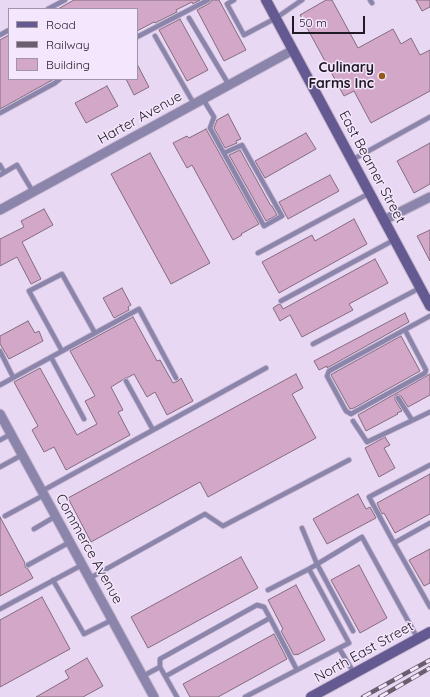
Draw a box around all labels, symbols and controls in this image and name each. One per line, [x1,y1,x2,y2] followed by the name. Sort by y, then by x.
[8,8,138,80] legend
[294,8,367,34] scale bar
[299,15,327,30] text: 50 m
[46,17,76,32] text: Road
[46,37,90,52] text: Railway
[46,57,90,72] text: Building
[308,60,374,92] place label: Culinary Farms Inc
[377,71,387,81] marker: Culinary Farms Inc
[95,88,185,148] street label: Harter Avenue
[335,108,409,226] street label: East Beamer Street
[52,491,126,607] street label: Commerce Avenue
[312,618,416,686] street label: North East Street

